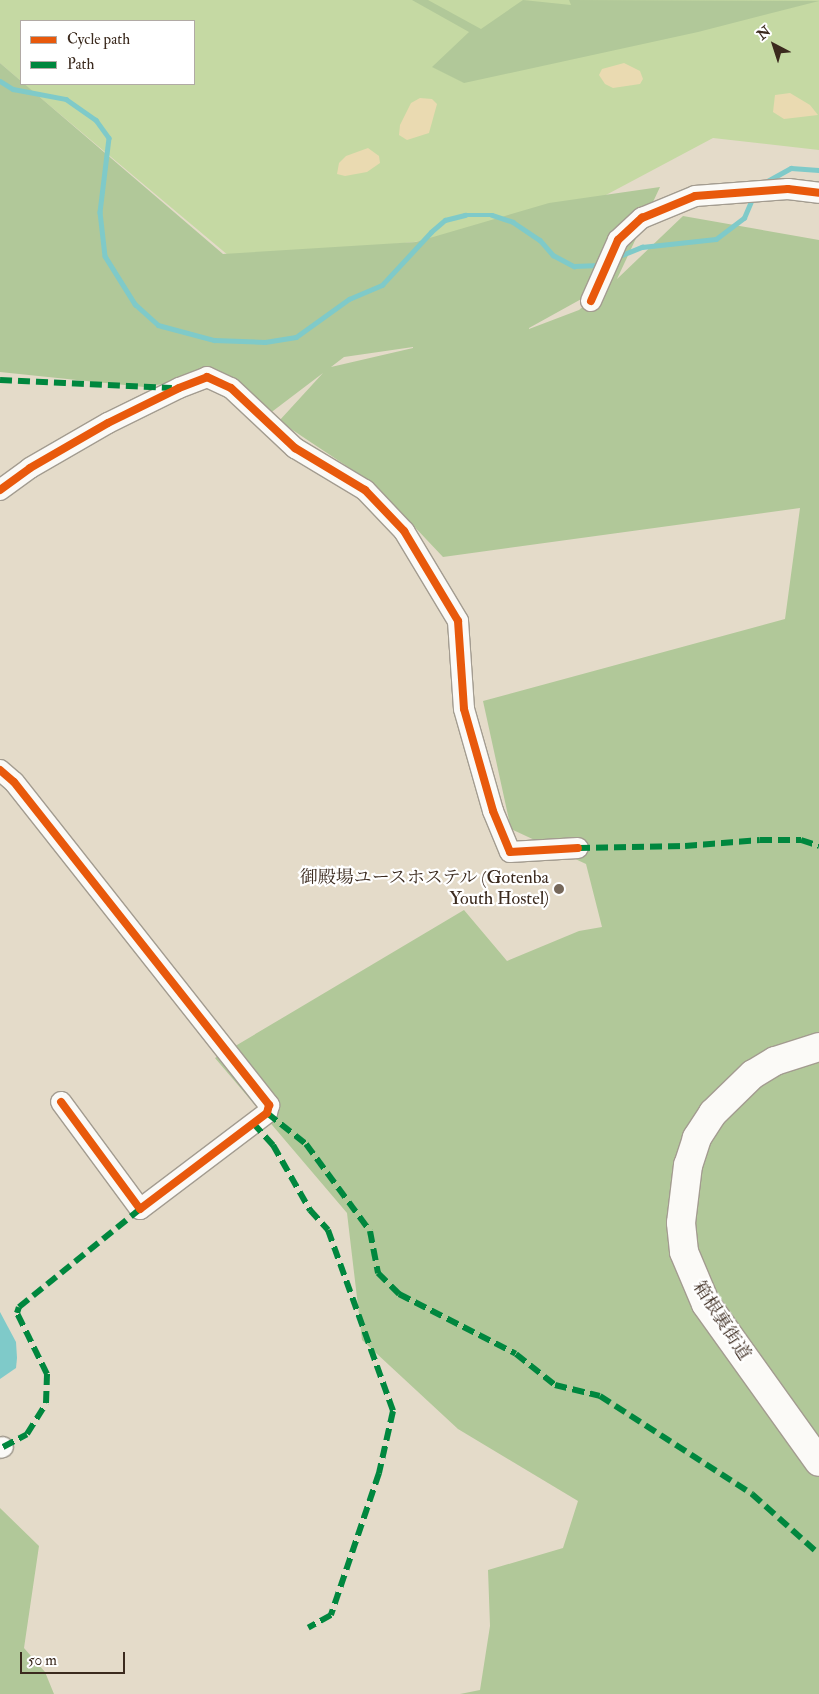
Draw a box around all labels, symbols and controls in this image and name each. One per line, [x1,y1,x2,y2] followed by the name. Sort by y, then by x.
[20,20,195,85] legend
[749,20,799,70] north arrow
[754,23,774,44] text: N
[67,30,130,49] text: Cycle path
[67,55,94,74] text: Path
[298,868,549,911] place label: 御殿場ユースホステル (Gotenba Youth Hostel)
[553,883,565,895] marker: 御殿場ユースホステル (Gotenba Youth Hostel)
[687,1277,755,1365] street label: 箱根裏街道
[22,1642,128,1674] scale bar
[28,1651,57,1670] text: 50 m

